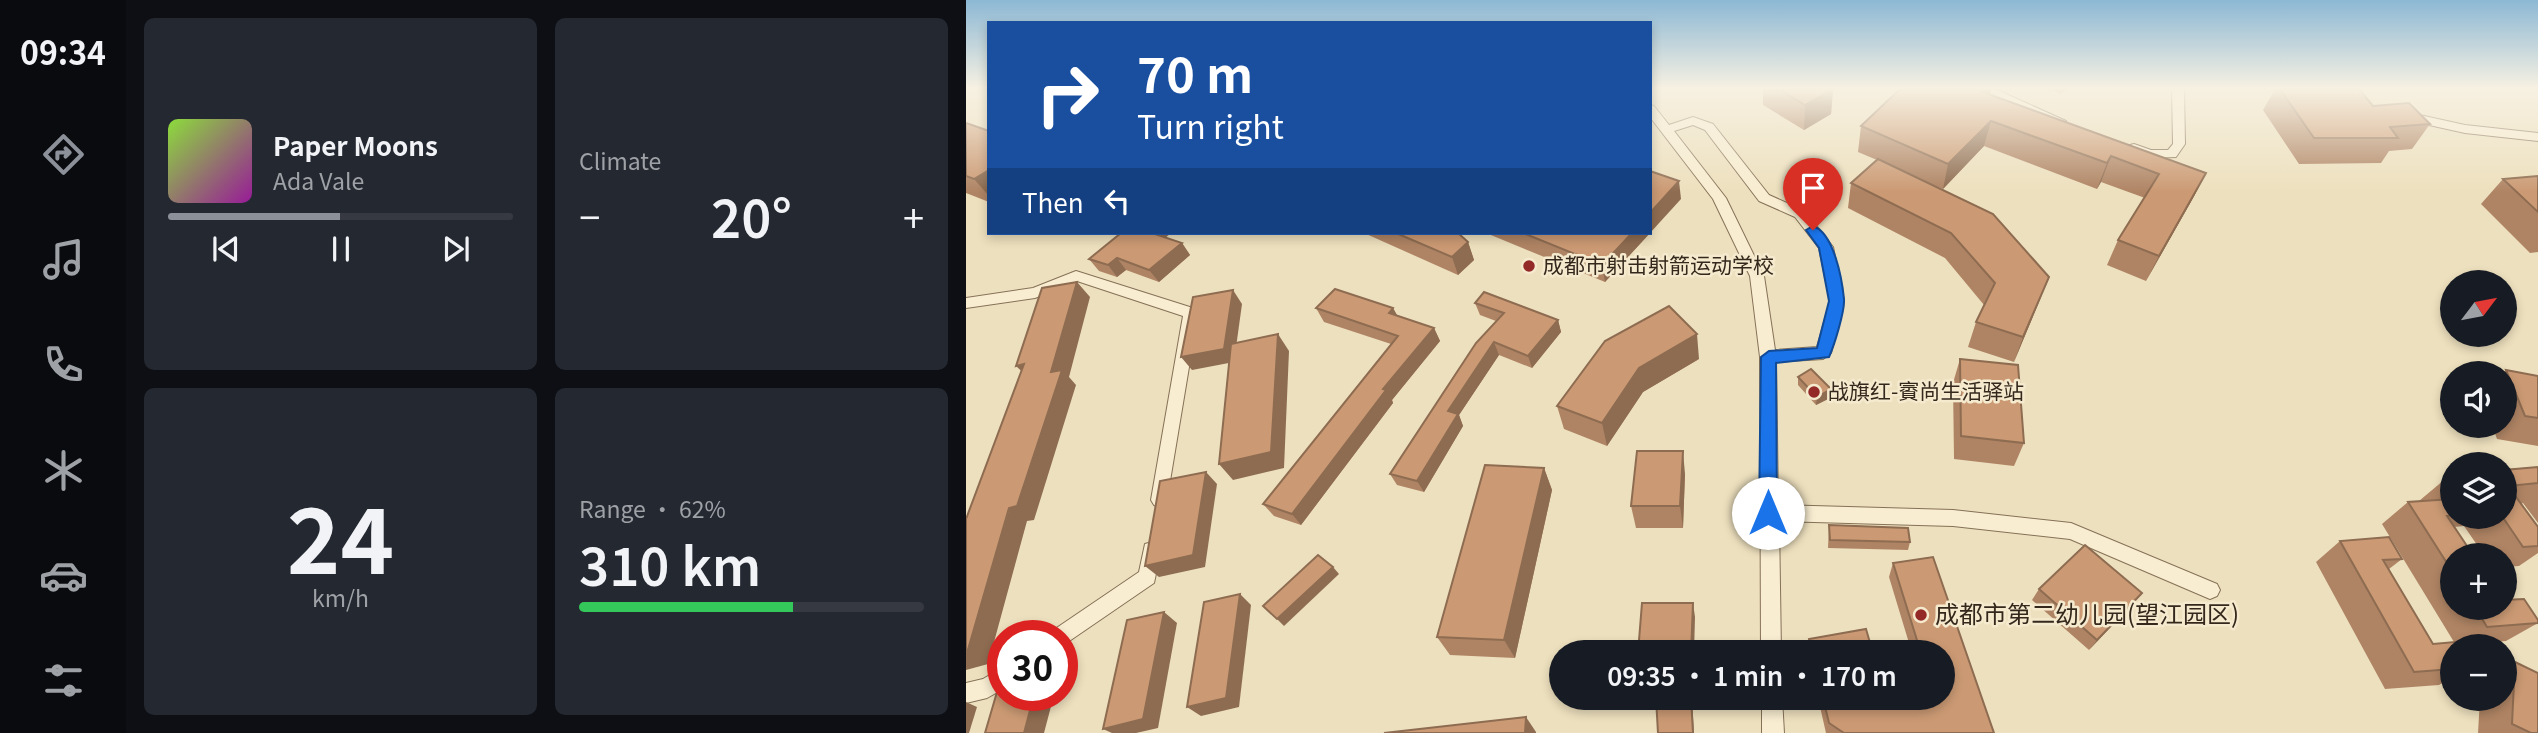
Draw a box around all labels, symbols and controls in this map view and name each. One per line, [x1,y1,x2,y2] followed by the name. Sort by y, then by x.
[20,28,106,74] text: 09:34
[1137,36,1253,107] text: 70 m
[1022,49,1113,140] icon: right
[1137,102,1284,148] text: Turn right
[273,126,438,163] text: Paper Moons
[39,130,88,179] icon: directions
[579,143,661,177] text: Climate
[1783,158,1843,230] pin
[273,163,364,197] text: Ada Vale
[1794,169,1832,207] icon: arrive
[711,178,792,253] text: 20°
[1098,182,1136,220] icon: left
[1022,183,1084,220] text: Then
[579,188,600,243] text: −
[903,188,924,243] text: +
[207,230,245,268] icon: previous
[322,230,360,268] icon: pause
[437,230,475,268] icon: next
[39,235,88,284] icon: music
[1543,249,1774,279] place label: 成都市射击射箭运动学校
[1521,258,1537,274] marker: 成都市射击射箭运动学校
[2440,270,2516,346] north arrow
[2440,270,2517,711] map controls
[39,340,88,389] icon: phone
[2440,361,2517,438] button: sound
[1828,375,2024,405] place label: 战旗红-賨尚生活驿站
[1806,384,1822,400] marker: 战旗红-賨尚生活驿站
[39,446,88,495] icon: climate
[2440,452,2517,529] button: layers
[287,468,394,600] text: 24
[1731,476,1805,550] position arrow
[579,491,726,525] text: Range · 62%
[579,526,761,601] text: 310 km
[2440,543,2517,620] button: +
[39,551,88,600] icon: car
[312,580,369,614] text: km/h
[1935,595,2239,630] place label: 成都市第二幼儿园(望江园区)
[1913,607,1929,623] marker: 成都市第二幼儿园(望江园区)
[987,620,1078,711] speed limit sign: 30
[2440,634,2517,711] button: −
[39,656,88,705] icon: filters
[1607,656,1897,693] text: 09:35 · 1 min · 170 m

